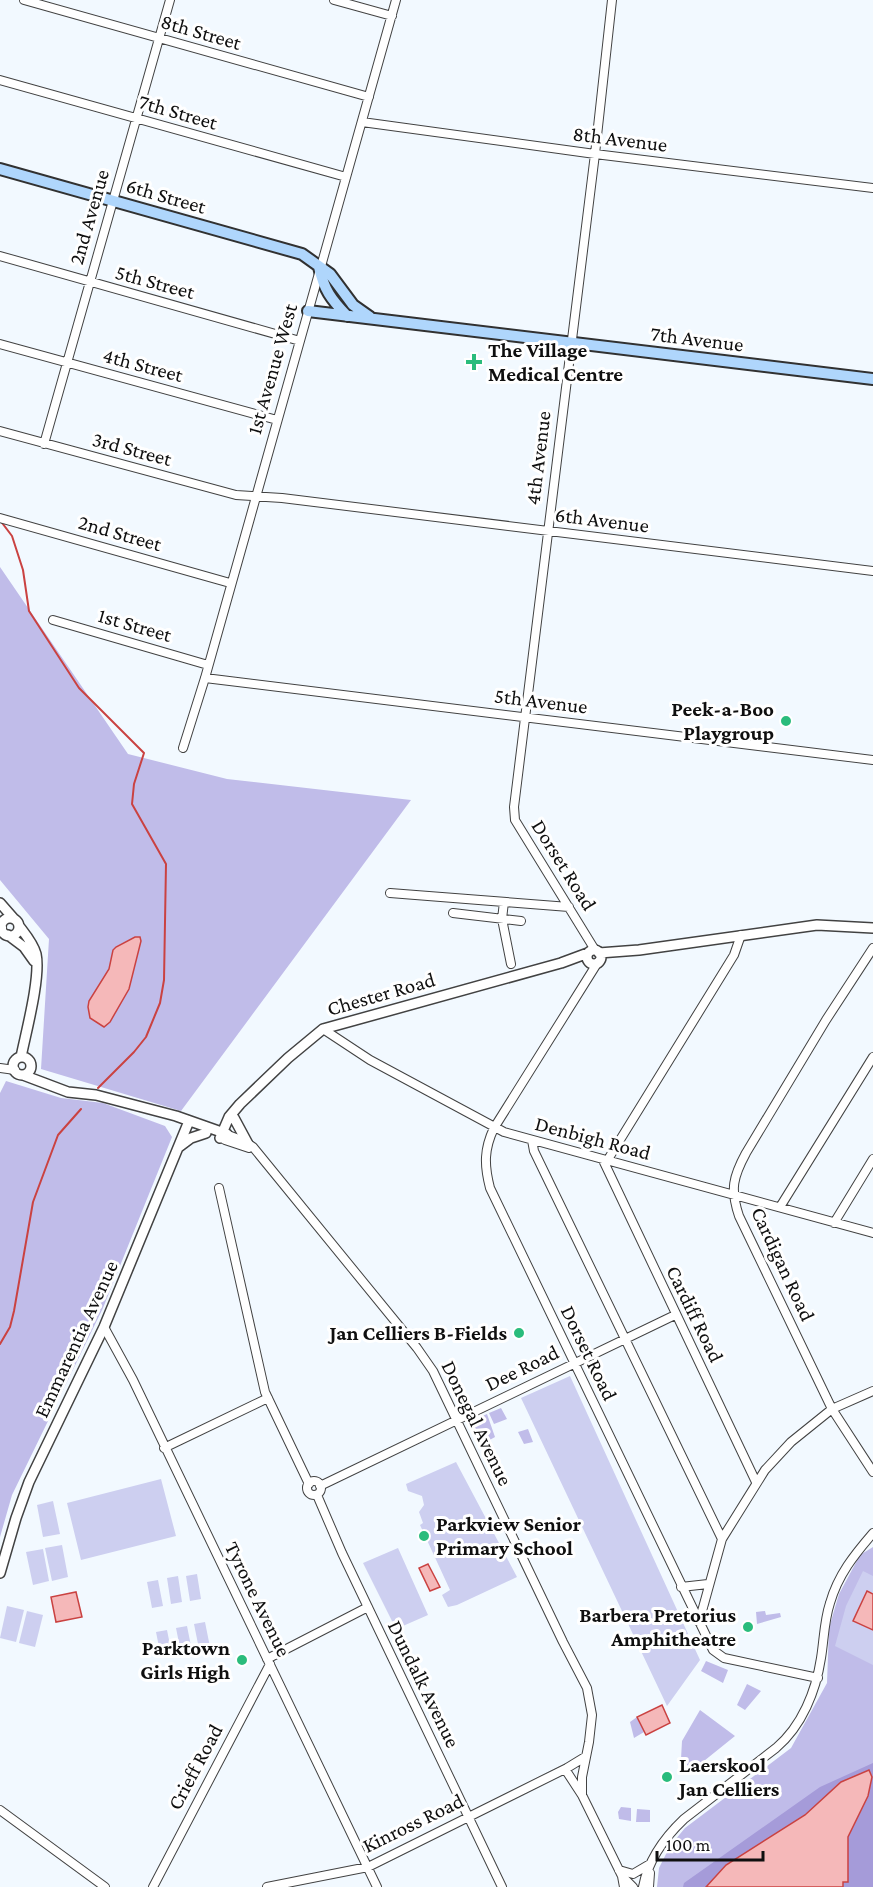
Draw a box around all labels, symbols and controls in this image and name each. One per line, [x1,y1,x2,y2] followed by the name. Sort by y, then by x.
[158,9,245,55] street label: 8th Street
[136,89,221,135] street label: 7th Street
[571,121,669,157] street label: 8th Avenue
[64,167,114,267] street label: 2nd Avenue
[123,173,210,219] street label: 6th Street
[113,260,198,304] street label: 5th Street
[242,300,302,437] street label: 1st Avenue West
[649,321,745,357] street label: 7th Avenue
[488,338,623,386] place label: The Village Medical Centre
[100,343,187,387] street label: 4th Street
[465,353,483,371] marker: The Village Medical Centre
[520,410,556,506] street label: 4th Avenue
[90,427,175,471] street label: 3rd Street
[554,502,650,538] street label: 6th Avenue
[76,510,165,557] street label: 2nd Street
[95,603,176,647] street label: 1st Street
[493,683,589,719] street label: 5th Avenue
[671,697,774,745] place label: Peek-a-Boo Playgroup
[779,714,793,728] marker: Peek-a-Boo Playgroup
[527,815,601,915] street label: Dorset Road
[324,967,438,1021] street label: Chester Road
[533,1111,653,1165] street label: Denbigh Road
[746,1203,820,1325] street label: Cardigan Road
[29,1257,123,1421] street label: Emmarentia Avenue
[661,1262,729,1366] street label: Cardiff Road
[556,1302,622,1404] street label: Dorset Road
[327,1321,507,1345] place label: Jan Celliers B-Fields
[512,1326,526,1340] marker: Jan Celliers B-Fields
[481,1340,563,1396] street label: Dee Road
[436,1357,518,1489] street label: Donegal Avenue
[436,1512,582,1560] place label: Parkview Senior Primary School
[417,1529,431,1543] marker: Parkview Senior Primary School
[220,1538,296,1660] street label: Tyrone Avenue
[579,1603,736,1651] place label: Barbera Pretorius Amphitheatre
[383,1616,465,1752] street label: Dundalk Avenue
[741,1620,755,1634] marker: Barbera Pretorius Amphitheatre
[140,1636,230,1684] place label: Parktown Girls High
[235,1653,249,1667] marker: Parktown Girls High
[162,1720,228,1814] street label: Crieff Road
[677,1753,780,1801] place label: Laerskool Jan Celliers
[660,1770,674,1784] marker: Laerskool Jan Celliers
[359,1788,467,1858] street label: Kinross Road
[657,1824,764,1862] scale bar
[666,1835,711,1855] text: 100 m

